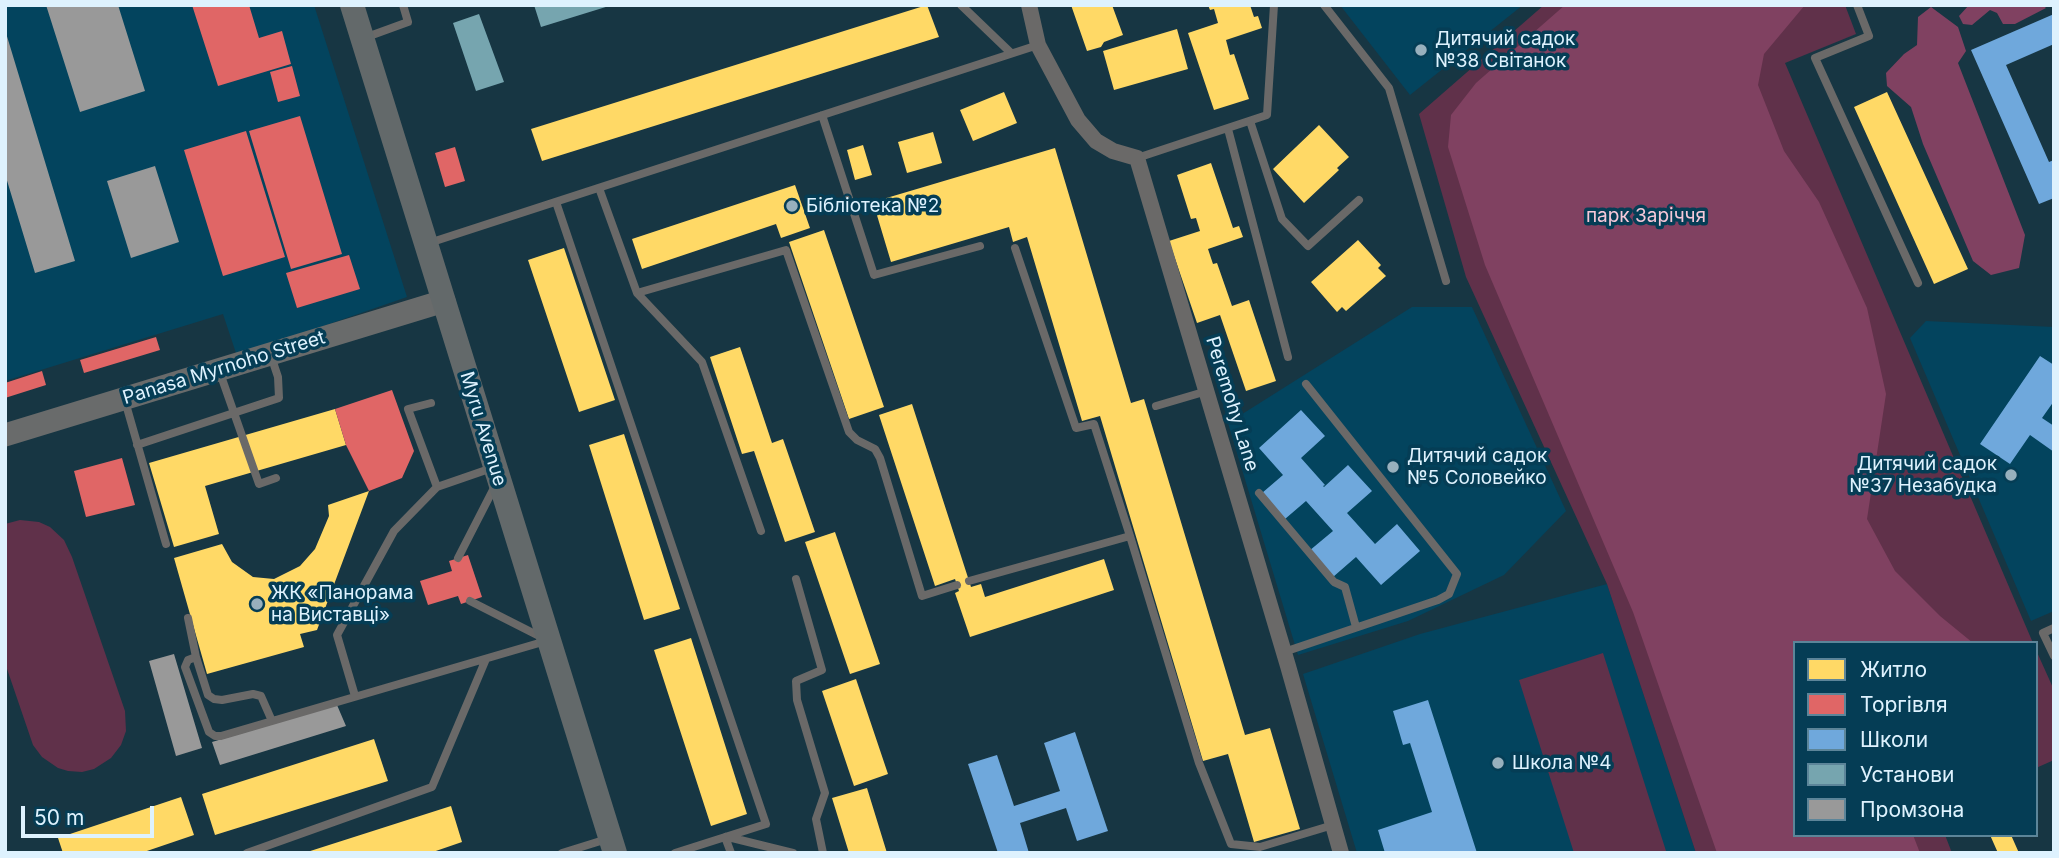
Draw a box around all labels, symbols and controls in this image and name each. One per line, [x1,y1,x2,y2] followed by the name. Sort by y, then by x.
[1435,28,1575,72] place label: Дитячий садок №38 Світанок
[1413,42,1429,58] marker: Дитячий садок №38 Світанок
[806,195,939,217] place label: Бібліотека №2
[784,198,800,214] marker: Бібліотека №2
[1586,205,1706,227] park label: парк Заріччя
[120,326,328,410] street label: Panasa Myrnoho Street
[1201,334,1263,474] street label: Peremohy Lane
[455,369,511,489] street label: Myru Avenue
[1407,445,1547,489] place label: Дитячий садок №5 Соловейко
[1849,453,1997,497] place label: Дитячий садок №37 Незабудка
[1385,459,1401,475] marker: Дитячий садок №5 Соловейко
[2003,467,2019,483] marker: Дитячий садок №37 Незабудка
[271,582,414,626] place label: ЖК «Панорама на Виставці»
[249,596,265,612] marker: ЖК «Панорама на Виставці»
[1793,641,2038,837] legend
[1860,657,1927,682] text: Житло
[1860,692,1948,717] text: Торгівля
[1860,727,1928,752] text: Школи
[1512,752,1611,774] place label: Школа №4
[1490,755,1506,771] marker: Школа №4
[1860,762,1954,787] text: Установи
[24,792,158,836] scale bar
[1860,797,1964,822] text: Промзона
[34,805,84,830] text: 50 m

